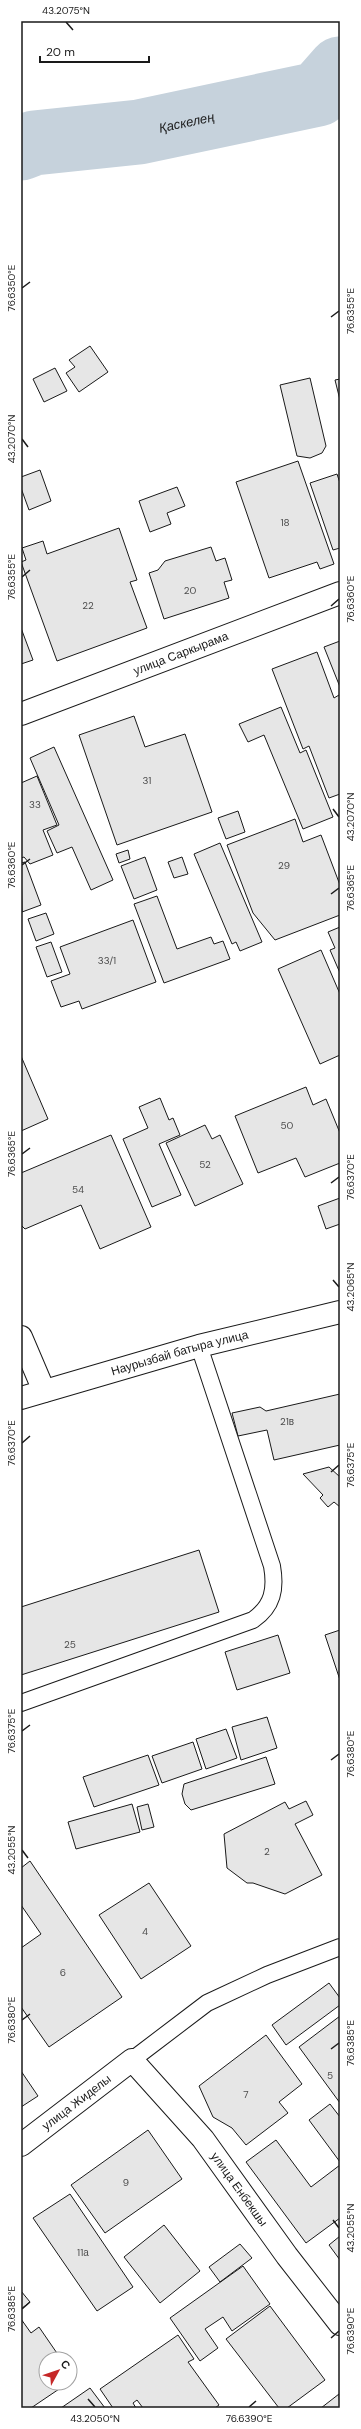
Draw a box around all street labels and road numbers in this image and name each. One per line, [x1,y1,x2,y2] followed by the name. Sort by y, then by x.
[131,628,231,679] street label: улица Саркырама
[109,1326,250,1379] street label: Наурызбай батыра улица
[39,2071,114,2134] street label: улица Жиделы
[207,2149,271,2230] street label: улица Енбекшы

